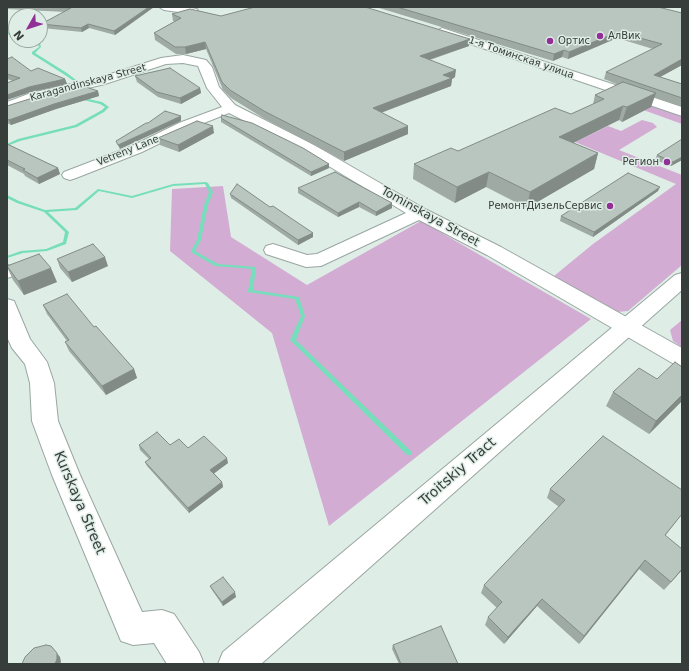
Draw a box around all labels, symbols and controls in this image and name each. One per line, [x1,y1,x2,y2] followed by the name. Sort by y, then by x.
[8,8,48,48] north arrow
[11,28,27,43] text: N
[608,30,641,42] place label: АлВик
[595,31,605,41] marker: АлВик
[467,34,575,82] street label: 1-я Томинская улица
[558,35,590,47] place label: Ортис
[545,36,555,46] marker: Ортис
[29,62,147,104] street label: Karagandinskaya Street
[95,133,161,169] street label: Vetreny Lane
[622,156,659,168] place label: Регион
[662,157,672,167] marker: Регион
[378,184,482,250] street label: Tominskaya Street
[488,200,602,212] place label: РемонтДизельСервис
[605,201,615,211] marker: РемонтДизельСервис
[416,434,500,510] street label: Troitskiy Tract
[50,449,108,557] street label: Kurskaya Street

